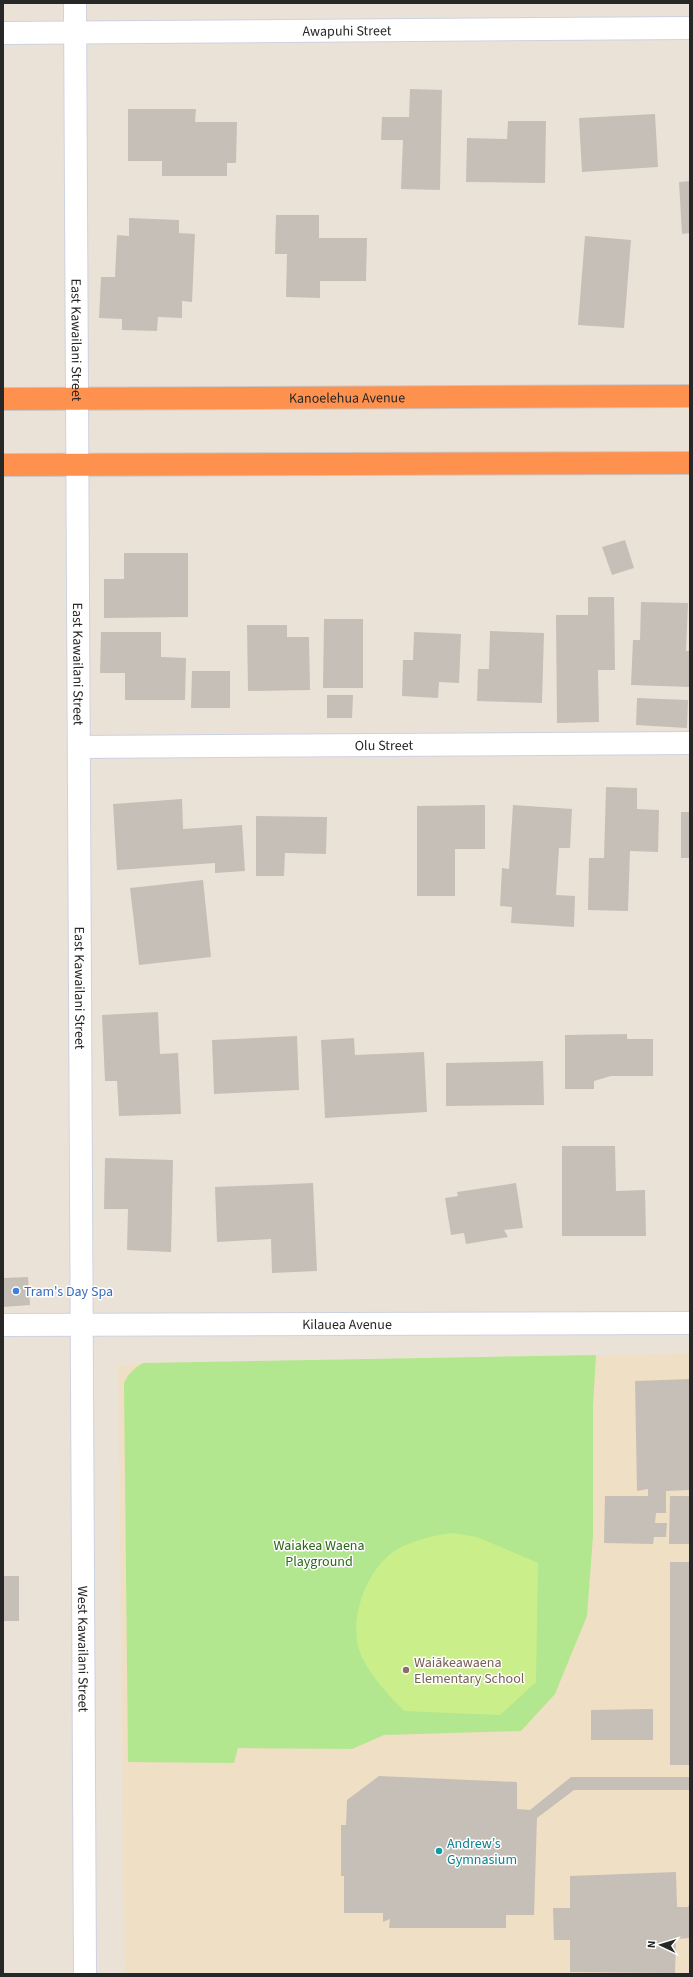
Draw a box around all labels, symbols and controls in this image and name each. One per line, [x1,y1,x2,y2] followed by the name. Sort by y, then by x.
[302,21,392,42] street label: Awapuhi Street
[65,278,86,402] street label: East Kawailani Street
[289,388,405,409] street label: Kanoelehua Avenue
[67,602,88,726] street label: East Kawailani Street
[355,736,414,756] street label: Olu Street
[69,926,89,1050] street label: East Kawailani Street
[24,1282,113,1302] place label: Tram's Day Spa
[11,1286,21,1296] marker: Tram's Day Spa
[302,1315,392,1335] street label: Kilauea Avenue
[273,1536,365,1572] park label: Waiakea Waena Playground
[72,1586,93,1713] street label: West Kawailani Street
[414,1653,525,1689] place label: Waiākeawaena Elementary School
[401,1665,411,1675] marker: Waiākeawaena Elementary School
[447,1834,517,1870] place label: Andrew’s Gymnasium
[434,1846,444,1856] marker: Andrew’s Gymnasium
[641,1925,681,1965] north arrow
[644,1940,659,1949] text: N

